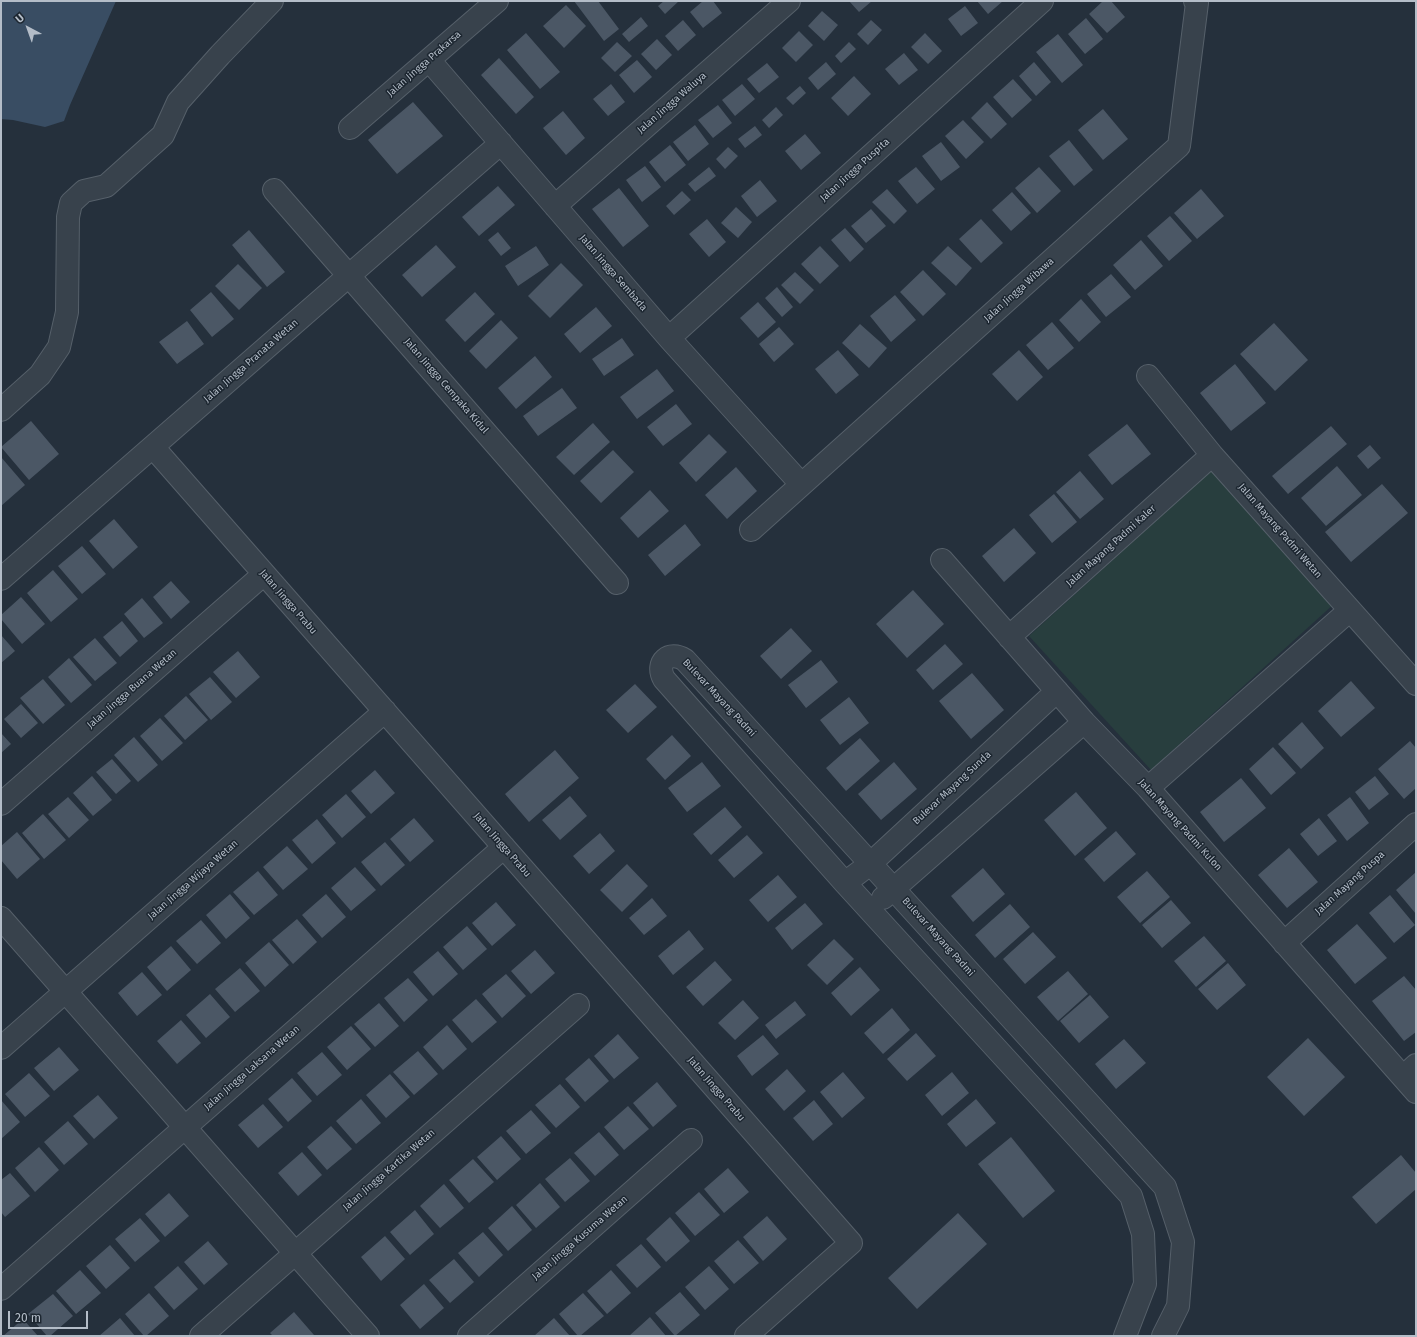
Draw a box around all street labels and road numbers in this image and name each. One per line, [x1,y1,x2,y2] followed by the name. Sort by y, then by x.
[385,29,463,99] street label: Jalan Jingga Prakarsa
[635,70,709,136] street label: Jalan Jingga Waluya
[818,136,892,204] street label: Jalan Jingga Puspita
[577,232,649,314] street label: Jalan Jingga Sembada
[982,255,1056,325] street label: Jalan Jingga Wibawa
[201,317,301,405] street label: Jalan Jingga Pranata Wetan
[401,336,491,436] street label: Jalan Jingga Cempaka Kidul
[1236,481,1324,581] street label: Jalan Mayang Padmi Wetan
[1064,503,1158,589] street label: Jalan Mayang Padmi Kaler
[257,567,319,637] street label: Jalan Jingga Prabu
[85,647,179,731] street label: Jalan Jingga Buana Wetan
[680,657,758,739] street label: Bulevar Mayang Padmi
[910,749,994,827] street label: Bulevar Mayang Sunda
[1136,777,1224,873] street label: Jalan Mayang Padmi Kulon
[471,810,533,880] street label: Jalan Jingga Prabu
[145,838,241,922] street label: Jalan Jingga Wijaya Wetan
[1313,849,1387,917] street label: Jalan Mayang Puspa
[899,895,977,979] street label: Bulevar Mayang Padmi
[202,1023,302,1113] street label: Jalan Jingga Laksana Wetan
[685,1054,747,1124] street label: Jalan Jingga Prabu
[340,1127,438,1213] street label: Jalan Jingga Kartika Wetan
[530,1193,630,1283] street label: Jalan Jingga Kusuma Wetan

